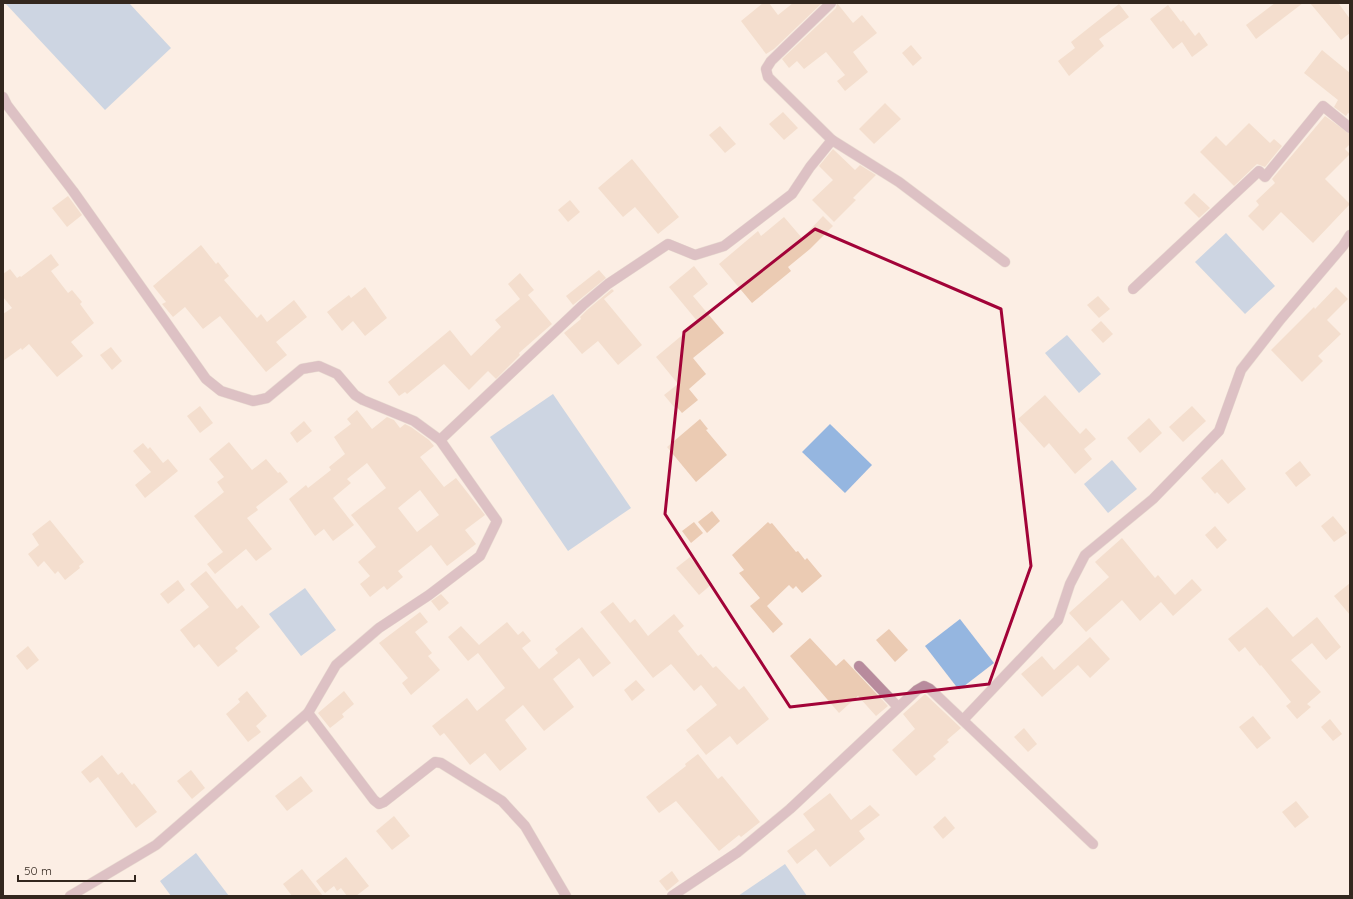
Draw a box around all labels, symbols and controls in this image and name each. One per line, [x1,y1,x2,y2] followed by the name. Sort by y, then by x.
[18,857,135,883] scale bar
[24,863,52,878] text: 50 m

